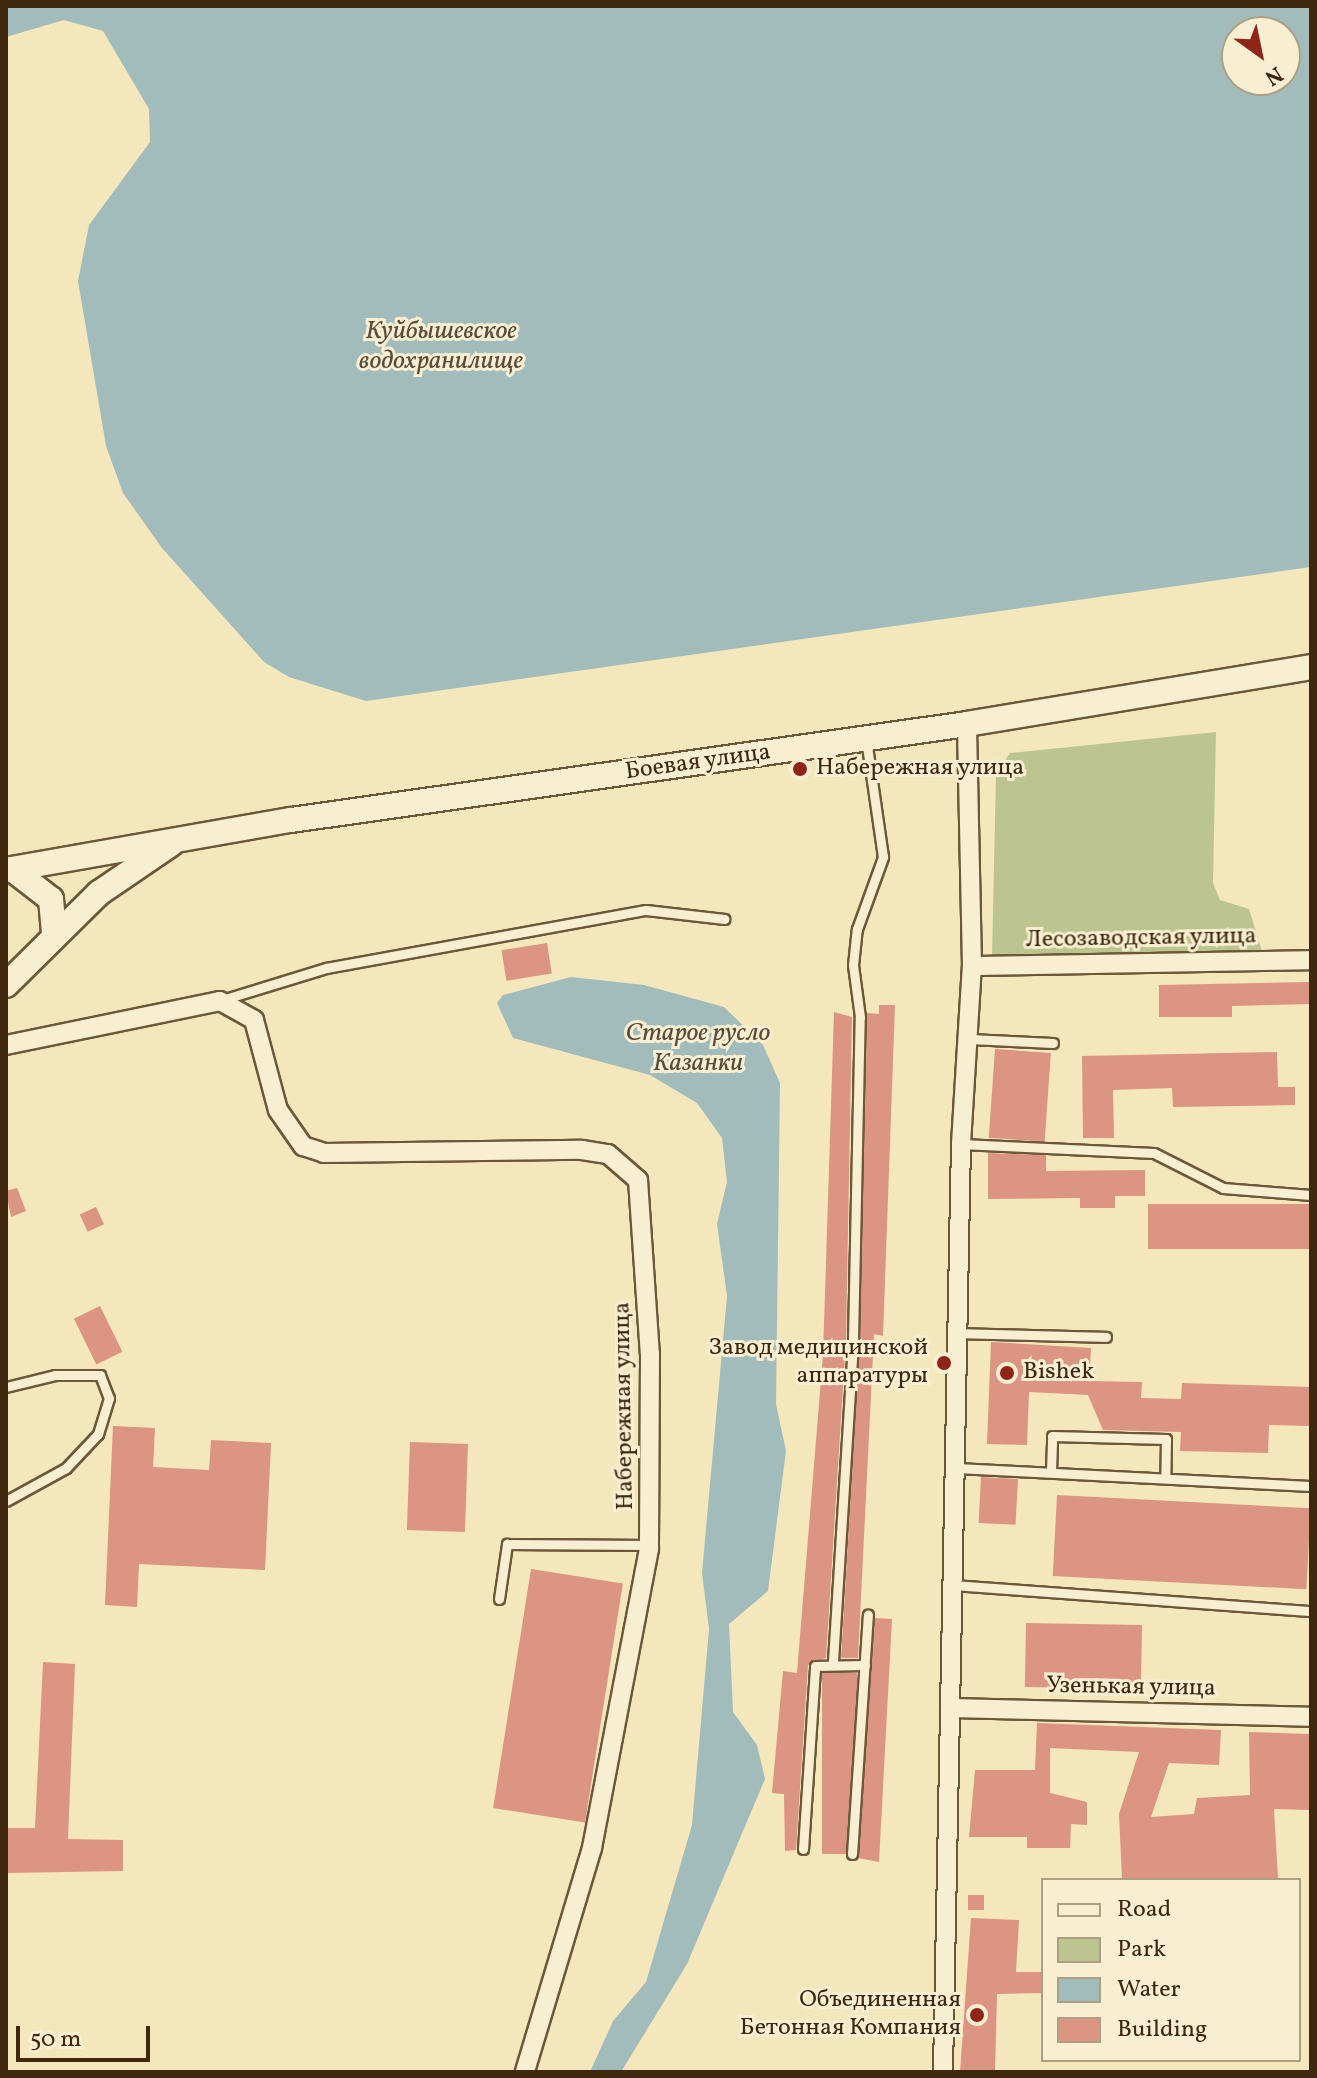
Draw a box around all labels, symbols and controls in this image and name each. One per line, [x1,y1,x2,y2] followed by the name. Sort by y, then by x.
[1221,16,1301,96] north arrow
[1258,58,1288,92] text: N
[359,316,523,378] water label: Куйбышевское водохранилище
[623,738,773,788] street label: Боевая улица
[816,755,1025,783] place label: Набережная улица
[791,760,809,778] marker: Набережная улица
[1025,923,1257,955] street label: Лесозаводская улица
[626,1018,770,1080] water label: Старое русло Казанки
[609,1301,641,1511] street label: Набережная улица
[708,1335,928,1391] place label: Завод медицинской аппаратуры
[935,1354,953,1372] marker: Завод медицинской аппаратуры
[1023,1359,1094,1387] place label: Bishek
[998,1364,1016,1382] marker: Bishek
[1046,1672,1216,1704] street label: Узенькая улица
[1041,1878,1301,2062] legend
[1117,1893,1171,1927] text: Road
[1117,1933,1166,1967] text: Park
[1117,1973,1181,2007] text: Water
[740,1987,961,2043] place label: Объединенная Бетонная Компания
[968,2006,986,2024] marker: Объединенная Бетонная Компания
[20,2010,154,2060] scale bar
[1117,2013,1207,2047] text: Building
[30,2023,82,2057] text: 50 m

